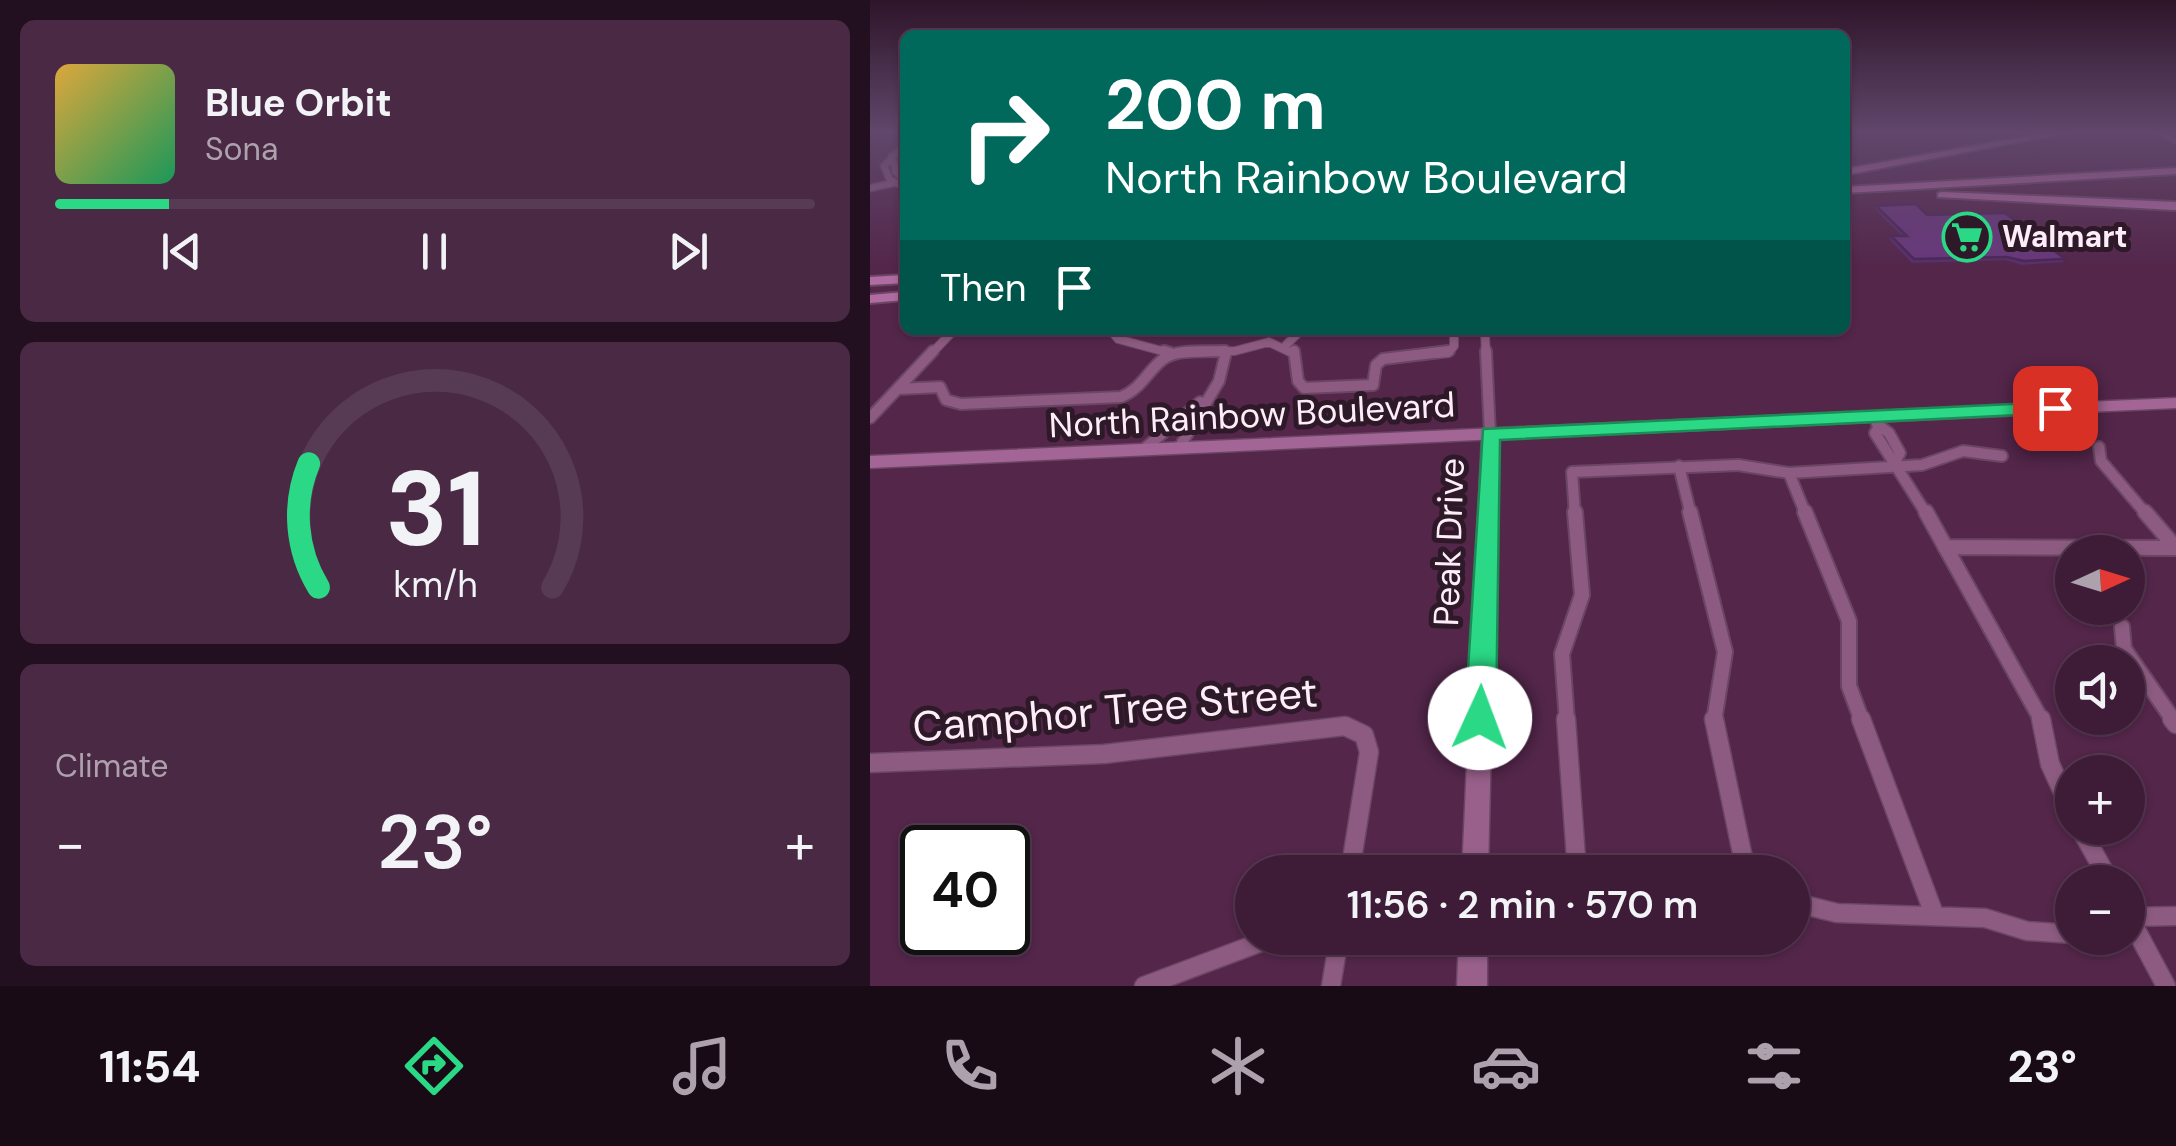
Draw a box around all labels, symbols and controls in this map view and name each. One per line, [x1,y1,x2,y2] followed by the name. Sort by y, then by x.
[1105,60,1326,151] text: 200 m
[940,70,1070,200] icon: right
[205,78,392,128] text: Blue Orbit
[205,128,278,170] text: Sona
[1105,148,1628,207] text: North Rainbow Boulevard
[1941,211,1993,263] supermarket icon: Walmart
[2002,217,2127,256] place label: Walmart
[154,224,209,279] icon: previous
[407,224,462,279] icon: pause
[661,224,716,279] icon: next
[1047,260,1102,315] icon: arrive
[940,263,1027,313] text: Then
[2013,366,2098,451] pin
[1048,381,1456,449] street label: North Rainbow Boulevard
[2028,381,2083,436] icon: arrive
[385,442,485,577] text: 31
[1423,457,1475,627] street label: Peak Drive
[2055,535,2145,625] north arrow
[2055,535,2145,955] map controls
[393,562,477,608] text: km/h
[2055,645,2145,735] button: sound
[910,664,1320,755] street label: Camphor Tree Street
[1428,666,1532,770] position arrow
[55,745,169,787] text: Climate
[2055,755,2145,845] button: +
[378,794,492,891] text: 23°
[55,808,85,880] text: −
[785,808,815,880] text: +
[900,825,1030,955] speed limit sign: 40
[2055,865,2145,955] button: −
[1347,880,1698,930] text: 11:56 · 2 min · 570 m
[399,1031,469,1101] icon: directions
[667,1031,737,1101] icon: music
[935,1031,1005,1101] icon: phone
[1203,1031,1273,1101] icon: climate
[1471,1031,1541,1101] icon: car
[1739,1031,1809,1101] icon: filters
[99,1037,201,1096] text: 11:54
[2007,1037,2077,1096] text: 23°

